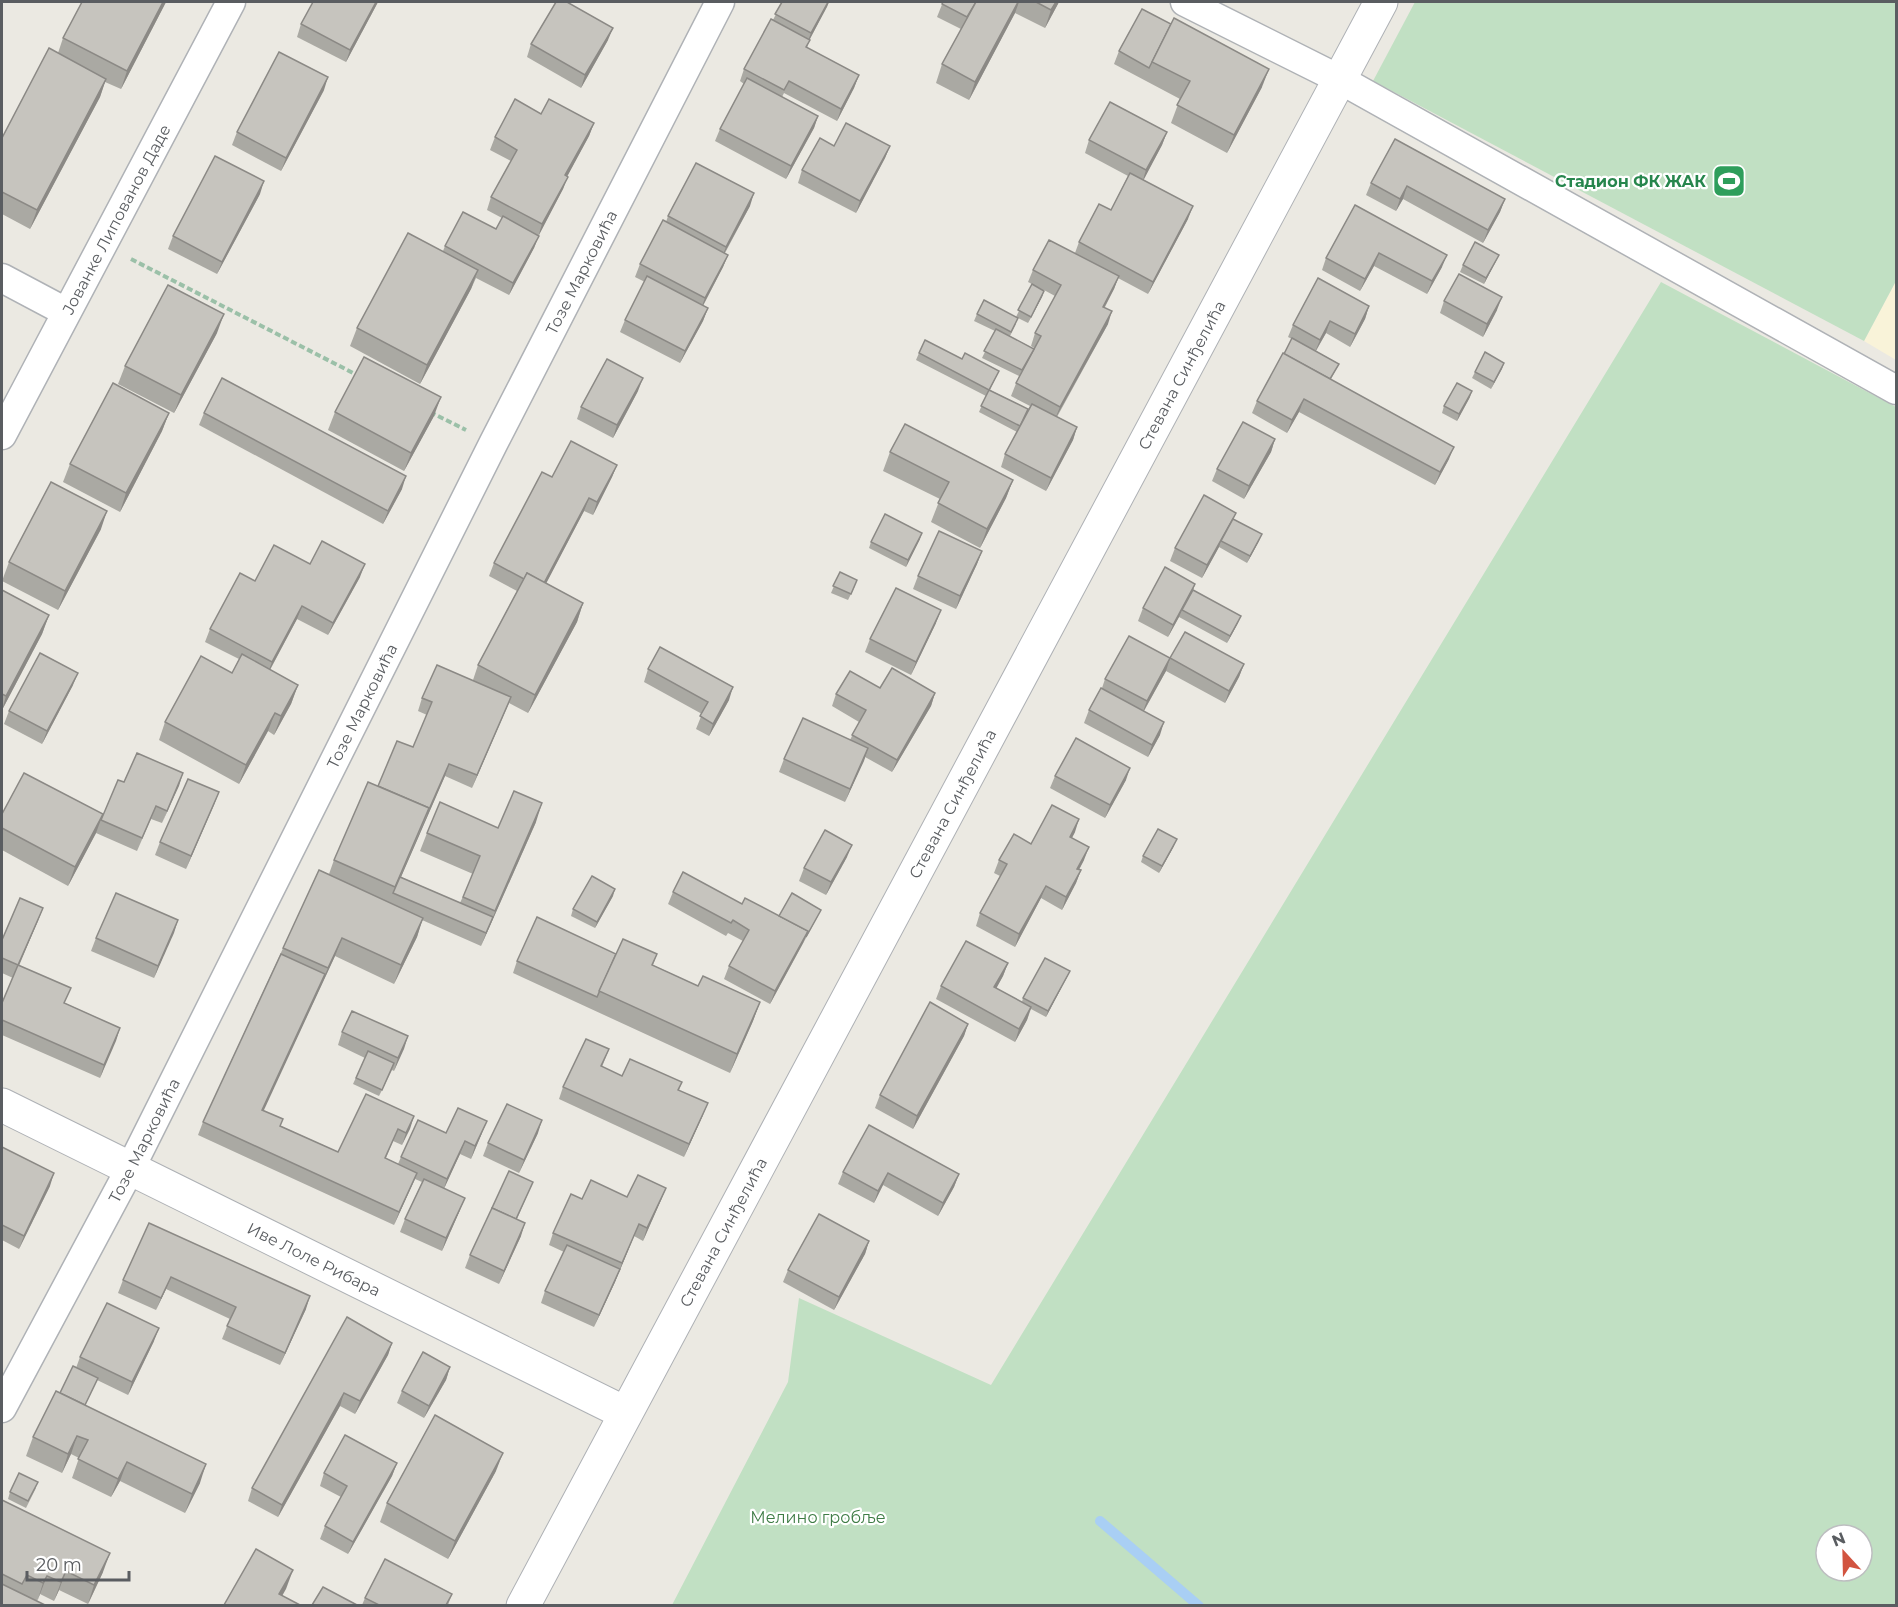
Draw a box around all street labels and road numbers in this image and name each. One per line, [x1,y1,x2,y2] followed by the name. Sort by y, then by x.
[58,121,174,318] street label: Јованке Липованов Даде
[541,207,621,338] street label: Тозе Марковића
[1134,297,1229,453] street label: Стевана Синђелића
[323,640,401,771] street label: Тозе Марковића
[905,726,1000,882] street label: Стевана Синђелића
[104,1075,183,1206] street label: Тозе Марковића
[675,1154,771,1310] street label: Стевана Синђелића
[244,1218,384,1300] street label: Иве Лоле Рибара

